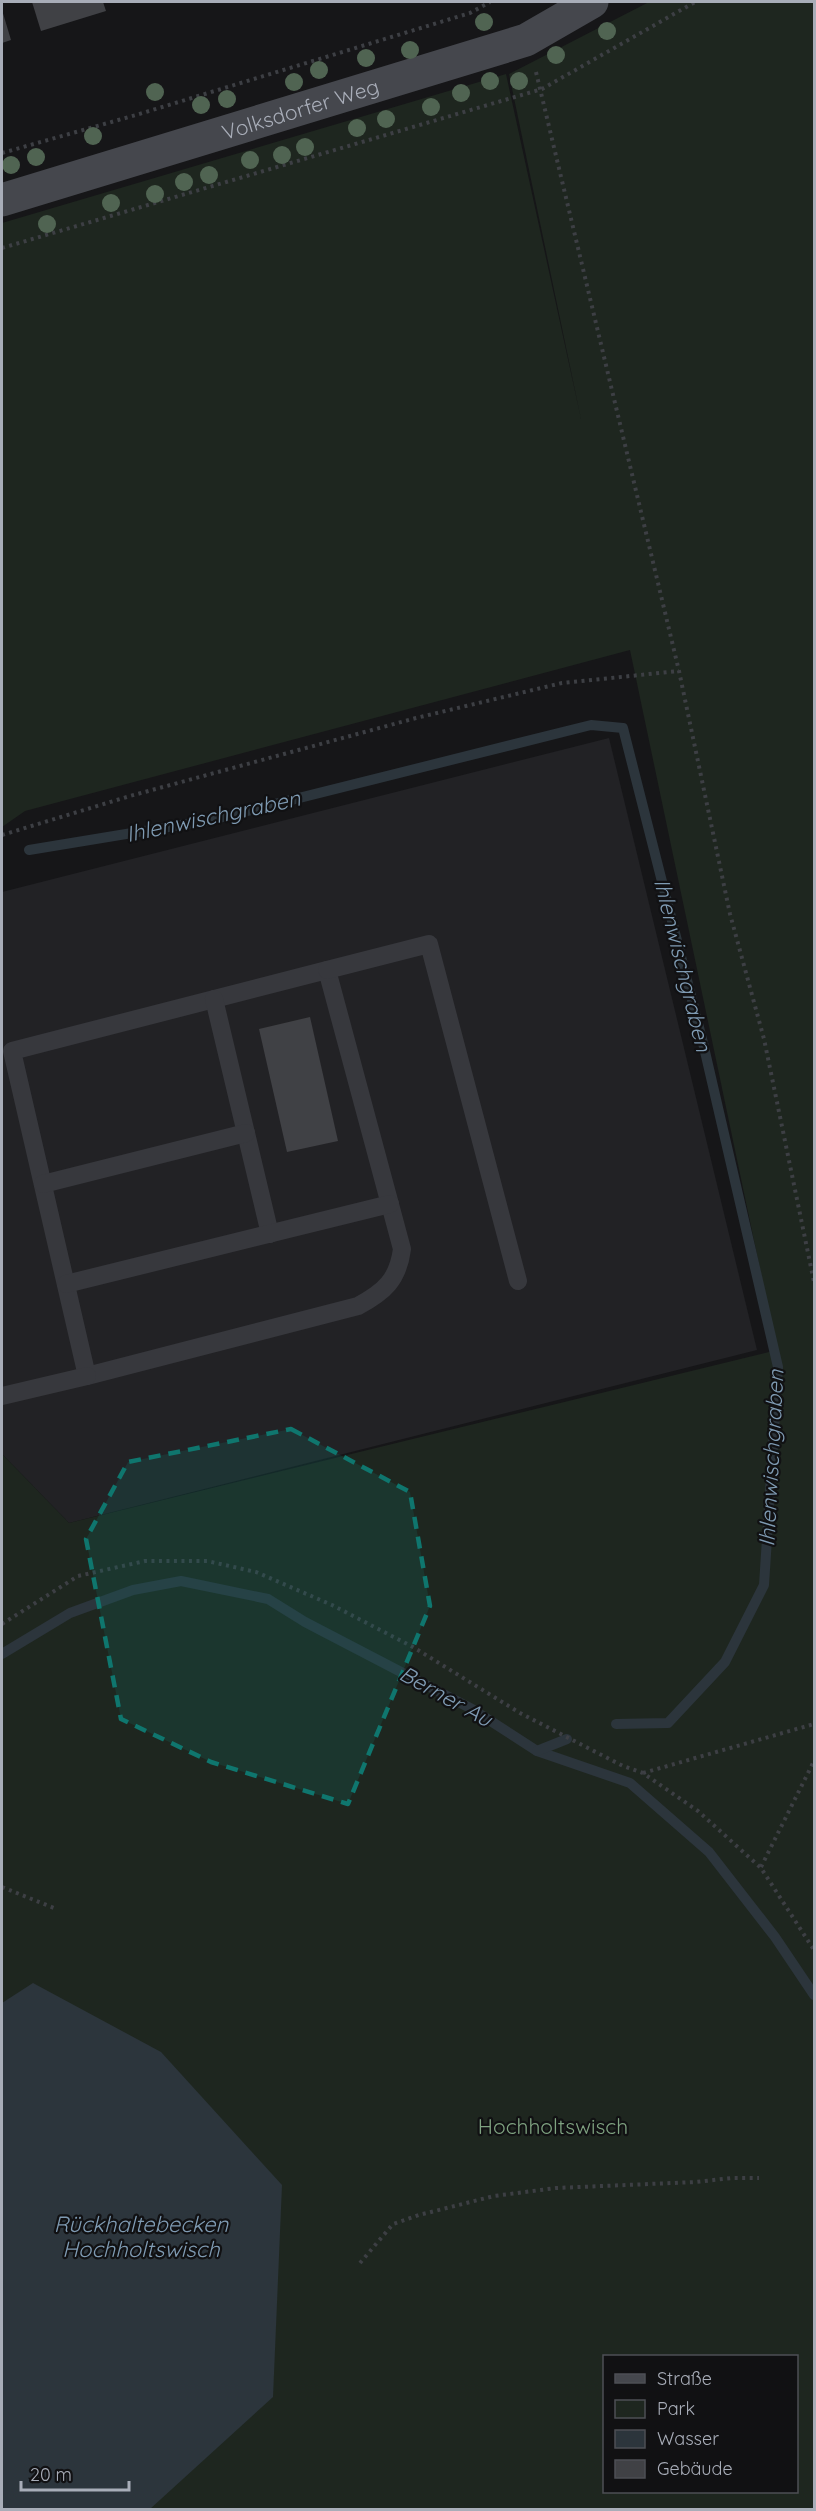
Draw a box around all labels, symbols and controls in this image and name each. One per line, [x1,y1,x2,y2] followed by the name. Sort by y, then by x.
[219,73,382,145] street label: Volksdorfer Weg
[123,784,304,848] water label: Ihlenwischgraben
[648,876,718,1056] water label: Ihlenwischgraben
[752,1368,790,1547] water label: Ihlenwischgraben
[395,1659,498,1734] water label: Berner Au
[478,2113,628,2139] park label: Hochholtswisch
[54,2210,229,2263] water label: Rückhaltebecken Hochholtswisch
[603,2355,798,2493] legend
[657,2367,712,2390] text: Straße
[657,2397,695,2420] text: Park
[657,2427,719,2450] text: Wasser
[21,2454,129,2492] scale bar
[657,2457,733,2480] text: Gebäude
[30,2463,72,2486] text: 20 m

